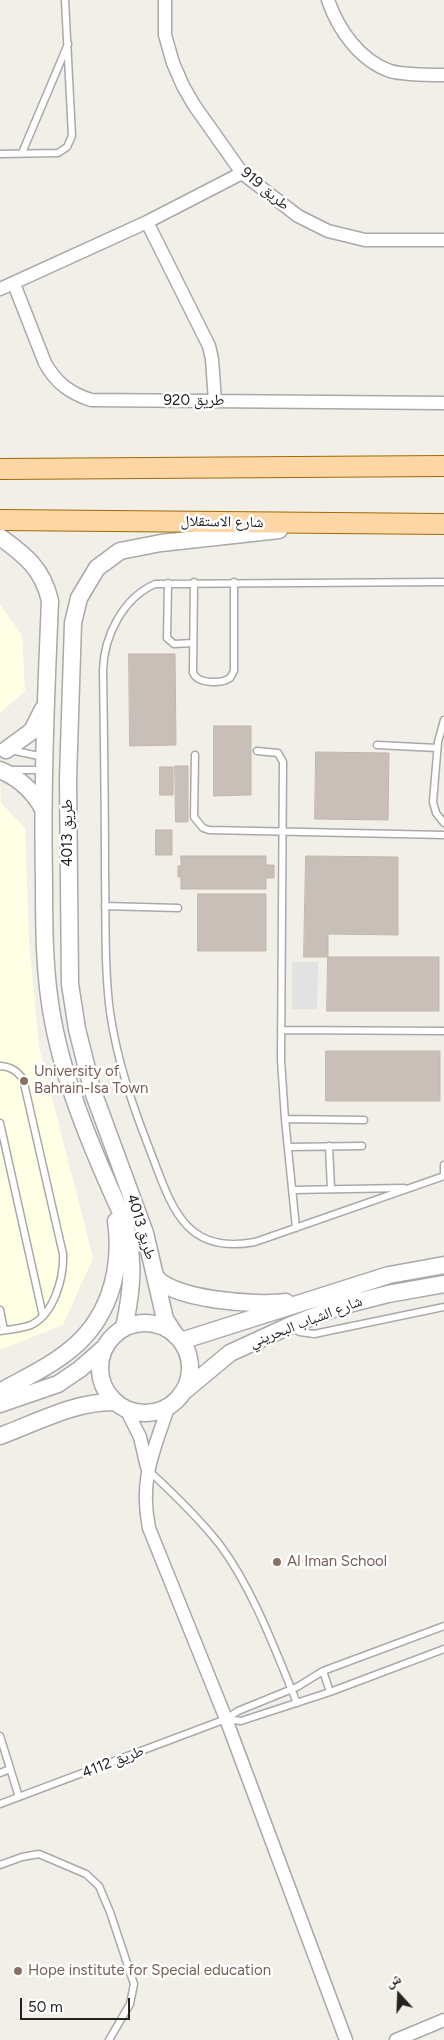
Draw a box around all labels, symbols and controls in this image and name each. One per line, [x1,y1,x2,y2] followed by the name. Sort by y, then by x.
[237,164,293,214] street label: طريق 919
[164,392,224,410] street label: طريق 920
[180,512,264,532] street label: شارع الاستقلال
[59,799,77,867] street label: طريق 4013
[34,1063,148,1098] place label: University of Bahrain-Isa Town
[18,1075,30,1087] marker: University of Bahrain-Isa Town
[122,1192,160,1262] street label: طريق 4013
[247,1292,365,1352] street label: شارع الشباب البحريني
[287,1553,387,1571] place label: Al Iman School
[271,1556,283,1568] marker: Al Iman School
[80,1742,146,1782] street label: طريق 4112
[28,1962,271,1980] place label: Hope institute for Special education
[12,1965,24,1977] marker: Hope institute for Special education
[374,1970,424,2020] north arrow
[384,1970,404,1991] text: ش
[22,1988,132,2020] scale bar
[28,1998,63,2016] text: 50 m

